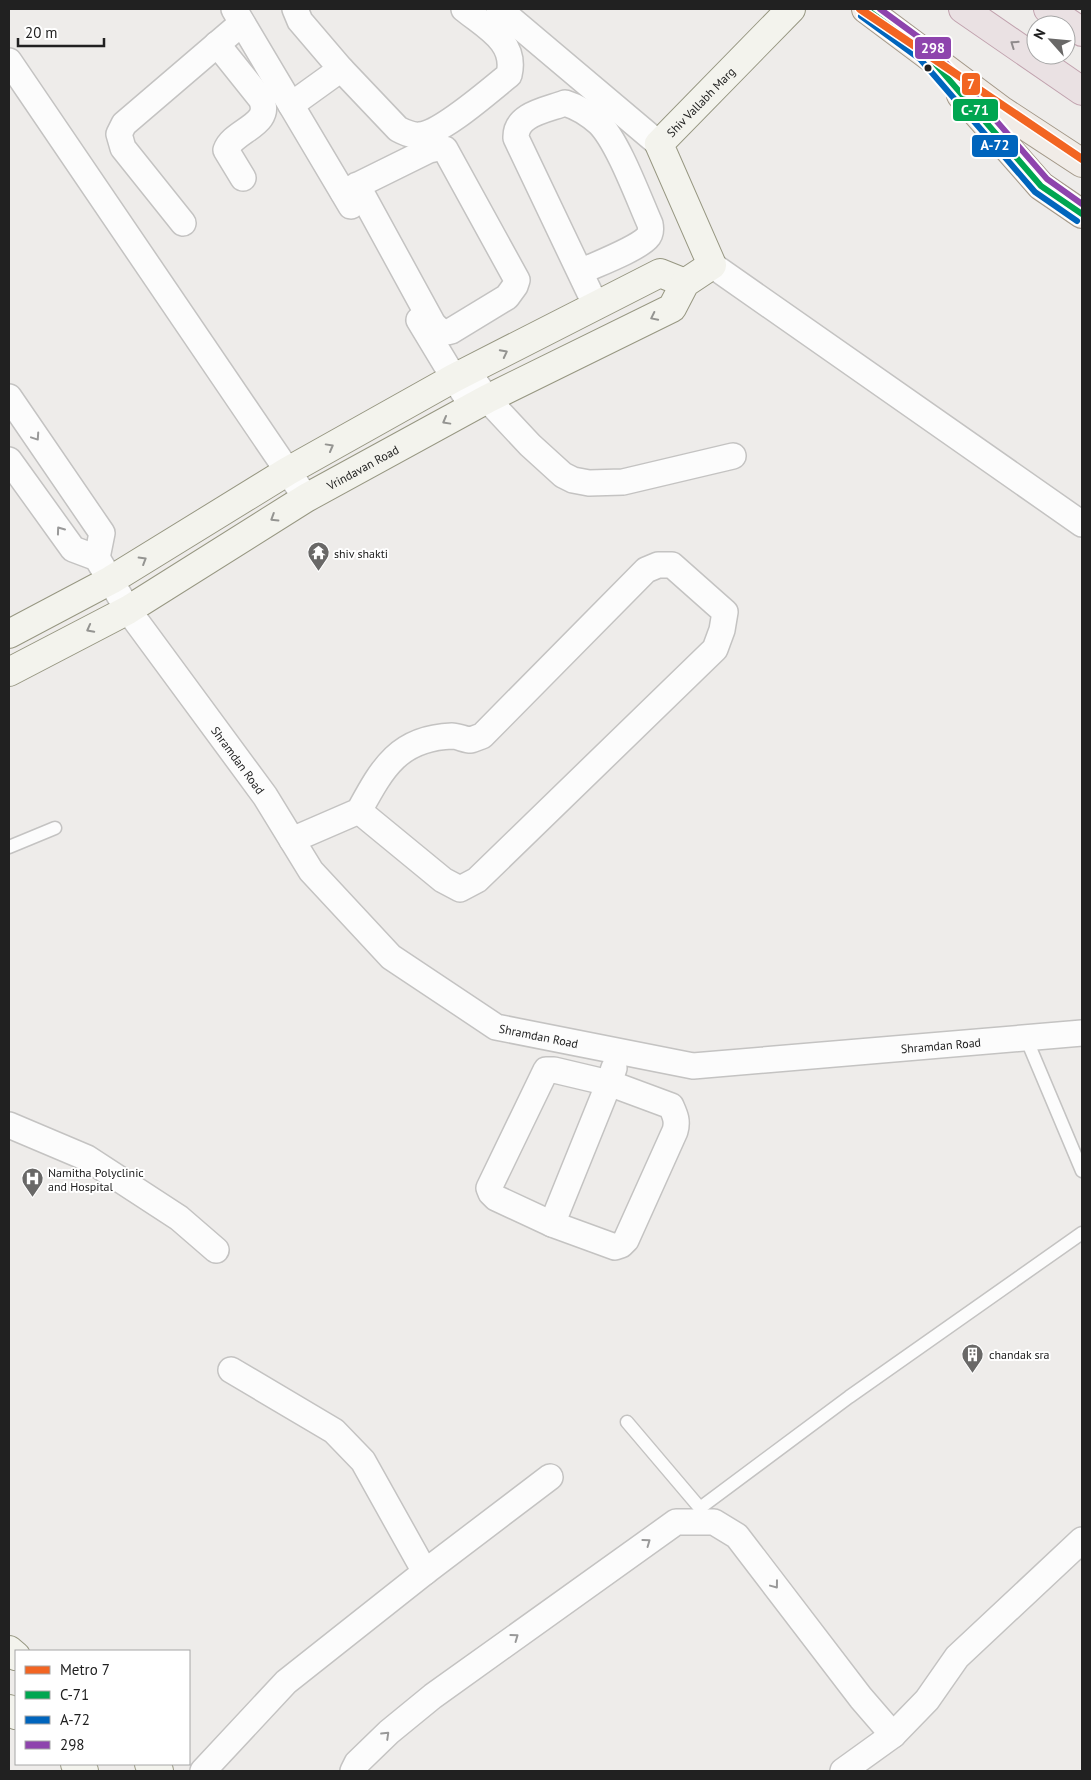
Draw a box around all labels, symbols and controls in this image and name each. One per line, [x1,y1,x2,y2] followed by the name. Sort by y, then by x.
[18,15,104,47] scale bar
[1026,15,1076,65] north arrow
[25,23,58,42] text: 20 m
[1029,26,1050,42] text: N
[914,36,952,60] line badge: 298
[921,39,945,57] text: 298
[1010,41,1019,50] one-way arrow
[923,63,933,73] unlabelled marker
[663,64,738,140] street label: Shiv Vallabh Marg
[961,72,981,96] line badge: 7
[967,75,975,93] text: 7
[952,98,999,122] line badge: C-71
[961,101,989,119] text: C-71
[971,134,1019,158] line badge: A-72
[981,136,1009,154] text: A-72
[650,311,659,321] one-way arrow
[499,349,508,359] one-way arrow
[442,415,451,425] one-way arrow
[30,431,39,441] one-way arrow
[323,441,401,493] street label: Vrindavan Road
[325,444,334,454] one-way arrow
[270,511,279,521] one-way arrow
[57,527,65,536] one-way arrow
[306,541,330,572] temple icon: shiv shakti
[334,546,388,561] place label: shiv shakti
[138,556,147,566] one-way arrow
[87,623,96,633] one-way arrow
[209,723,268,797] street label: Shramdan Road
[498,1020,580,1051] street label: Shramdan Road
[900,1034,982,1056] street label: Shramdan Road
[48,1165,144,1194] place label: Namitha Polyclinic and Hospital
[20,1167,44,1198] hospital icon: Namitha Polyclinic and Hospital
[961,1342,985,1373] building icon: chandak sra
[989,1347,1050,1362] place label: chandak sra
[641,1540,650,1548] one-way arrow
[769,1579,777,1588] one-way arrow
[509,1634,519,1643] one-way arrow
[15,1650,190,1765] legend
[60,1660,110,1679] text: Metro 7
[60,1685,89,1704] text: C-71
[60,1710,90,1729] text: A-72
[380,1732,389,1741] one-way arrow
[60,1735,85,1754] text: 298

